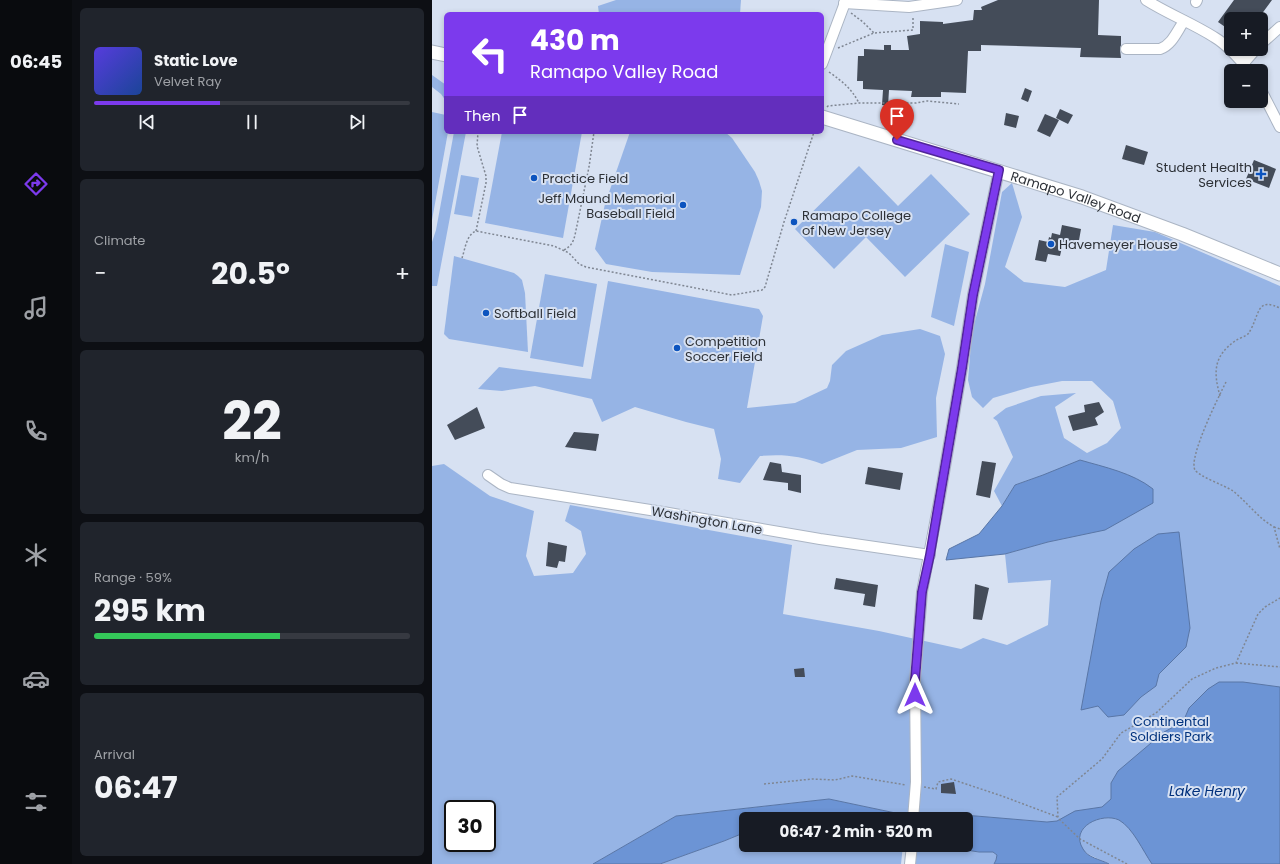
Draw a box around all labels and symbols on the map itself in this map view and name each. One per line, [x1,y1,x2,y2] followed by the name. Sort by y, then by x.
[880,99,914,140] pin
[1156,158,1252,192] place label: Student Health Services
[1008,167,1143,228] street label: Ramapo Valley Road
[1255,168,1267,180] marker: Student Health Services
[542,169,628,188] place label: Practice Field
[529,173,539,183] marker: Practice Field
[538,189,675,223] place label: Jeff Maund Memorial Baseball Field
[678,200,688,210] marker: Jeff Maund Memorial Baseball Field
[802,206,911,240] place label: Ramapo College of New Jersey
[789,217,799,227] marker: Ramapo College of New Jersey
[1059,235,1178,254] place label: Havemeyer House
[1046,239,1056,249] marker: Havemeyer House
[494,304,576,323] place label: Softball Field
[481,308,491,318] marker: Softball Field
[685,332,766,366] place label: Competition Soccer Field
[672,343,682,353] marker: Competition Soccer Field
[650,501,764,540] street label: Washington Lane
[894,674,936,716] position arrow
[1130,712,1212,746] park label: Continental Soldiers Park
[1169,781,1246,801] water label: Lake Henry
[444,800,496,852] speed limit sign: 30

